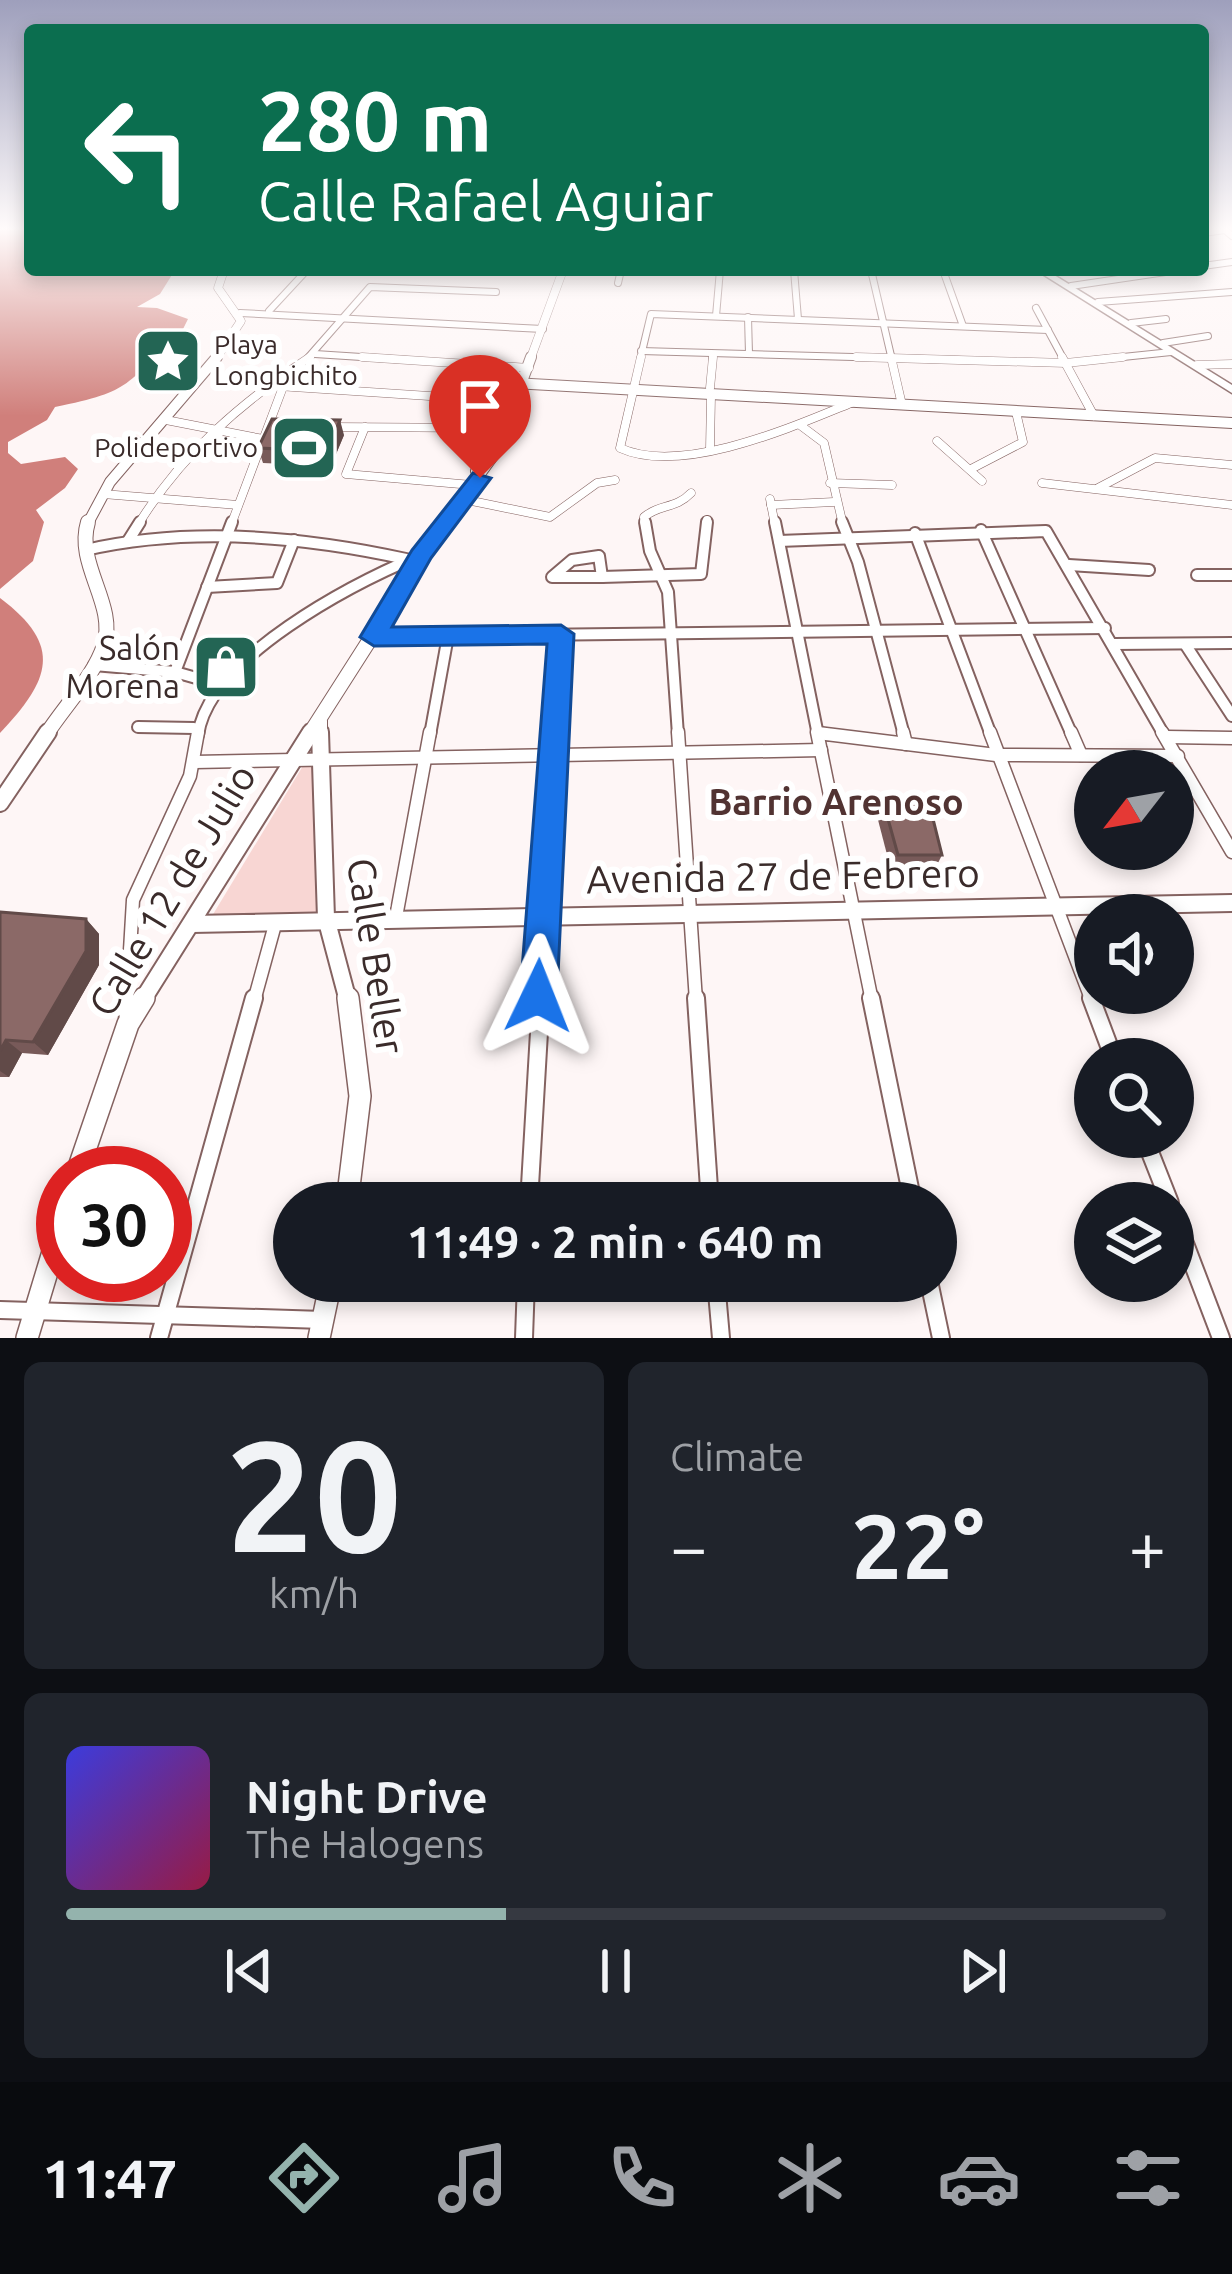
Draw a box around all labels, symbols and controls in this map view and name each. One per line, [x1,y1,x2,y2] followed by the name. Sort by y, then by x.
[60,72,216,228] icon: left
[258,73,492,167] text: 280 m
[258,171,714,231] text: Calle Rafael Aguiar
[133,326,203,396] place icon: Playa Longbichito
[214,329,358,390] place label: Playa Longbichito
[429,355,531,478] pin
[447,373,513,439] icon: arrive
[269,413,339,483] sports icon: Polideportivo
[94,432,258,462] place label: Polideportivo
[66,629,180,704] place label: Salón Morena
[191,632,261,702] shop icon: Salón Morena
[1074,750,1194,870] north arrow
[1074,750,1194,1302] map controls
[80,756,263,1023] street label: Calle 12 de Julio
[708,781,964,822] district label: Barrio Arenoso
[586,851,980,900] street label: Avenida 27 de Febrero
[340,855,413,1057] street label: Calle Beller
[1074,894,1194,1014] button: sound
[475,933,601,1059] position arrow
[1074,1038,1194,1158] button: search
[36,1146,192,1302] speed limit sign: 30
[1074,1182,1194,1302] button: layers
[407,1216,823,1267] text: 11:49 · 2 min · 640 m
[226,1407,402,1581] text: 20
[670,1435,804,1478] text: Climate
[851,1495,985,1596] text: 22°
[670,1509,707,1583] text: −
[1129,1509,1166,1583] text: +
[269,1572,359,1615] text: km/h
[246,1771,488,1822] text: Night Drive
[246,1822,484,1865] text: The Halogens
[216,1938,282,2004] icon: previous
[583,1938,649,2004] icon: pause
[950,1938,1016,2004] icon: next
[262,2136,346,2220] icon: directions
[431,2136,515,2220] icon: music
[600,2136,684,2220] icon: phone
[768,2136,852,2220] icon: climate
[937,2136,1021,2220] icon: car
[1106,2136,1190,2220] icon: filters
[42,2148,177,2208] text: 11:47

